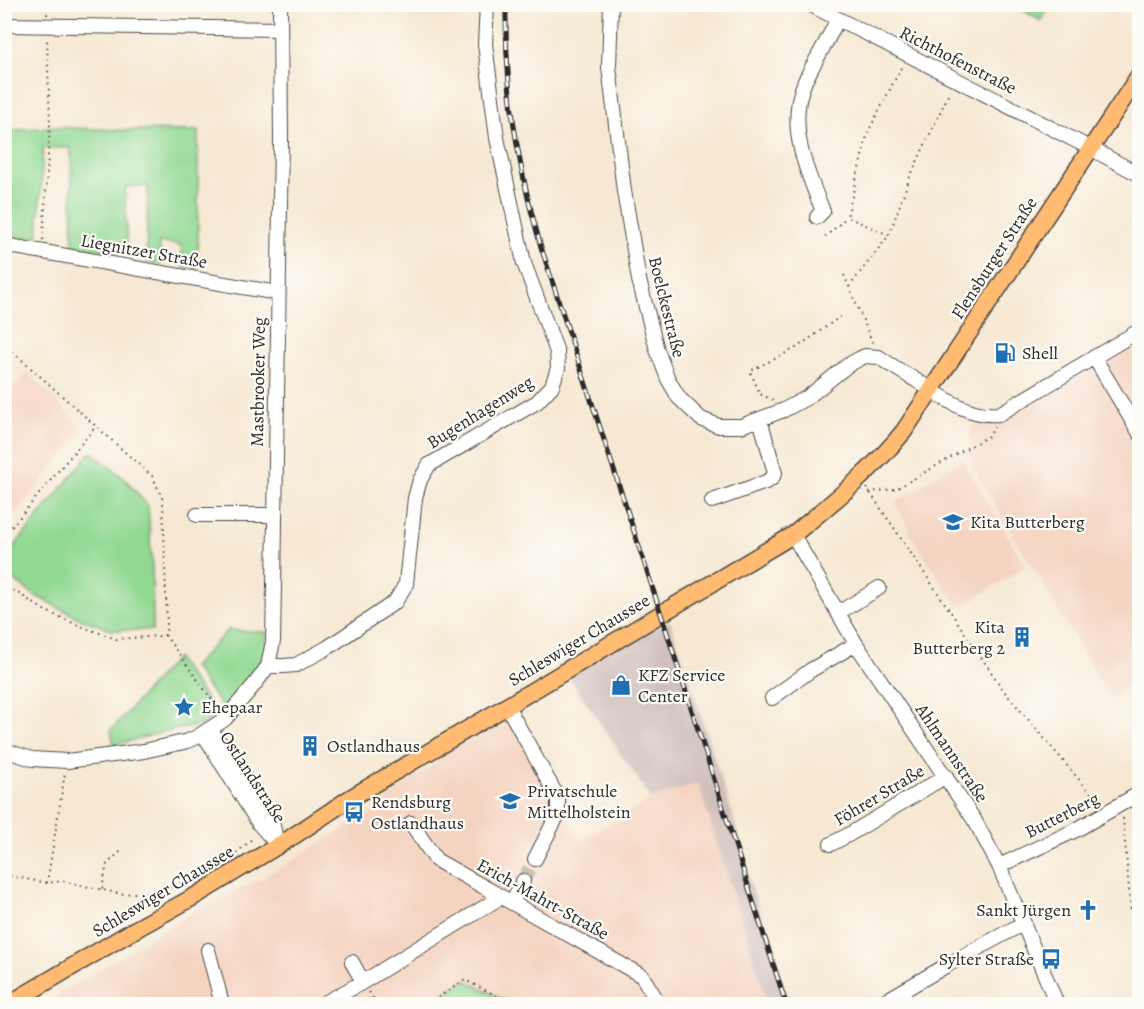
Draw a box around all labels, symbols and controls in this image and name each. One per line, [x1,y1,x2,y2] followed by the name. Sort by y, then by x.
[895,20,1021,100] street label: Richthofenstraße
[945,192,1043,324] street label: Flensburger Straße
[79,228,209,274] street label: Liegnitzer Straße
[643,254,691,360] street label: Boelckestraße
[245,317,271,447] street label: Mastbrooker Weg
[993,341,1017,365] fuel station icon: Shell
[1022,341,1058,365] place label: Shell
[422,370,538,454] street label: Bugenhagenweg
[941,510,965,534] school or university icon: Kita Butterberg
[970,510,1085,534] place label: Kita Butterberg
[504,588,654,692] street label: Schleswiger Chaussee
[912,615,1006,660] place label: Kita Butterberg 2
[1010,625,1034,649] building icon: Kita Butterberg 2
[638,663,725,708] place label: KFZ Service Center
[609,673,633,697] shop icon: KFZ Service Center
[172,695,196,719] place icon: Ehepaar
[201,695,263,719] place label: Ehepaar
[910,698,994,807] street label: Ahlmannstraße
[214,726,292,828] street label: Ostlandstraße
[298,734,322,758] building icon: Ostlandhaus
[327,734,420,758] place label: Ostlandhaus
[829,759,929,831] street label: Föhrer Straße
[527,779,631,824] place label: Privatschule Mittelholstein
[1021,786,1103,844] street label: Butterberg
[498,789,522,813] school or university icon: Privatschule Mittelholstein
[371,790,464,835] place label: Rendsburg Ostlandhaus
[342,800,366,824] bus stop icon: Rendsburg Ostlandhaus
[88,839,238,943] street label: Schleswiger Chaussee
[473,853,613,945] street label: Erich-Mahrt-Straße
[976,898,1071,922] place label: Sankt Jürgen
[1076,898,1100,922] church icon: Sankt Jürgen
[939,947,1034,971] place label: Sylter Straße
[1039,947,1063,971] bus stop icon: Sylter Straße

